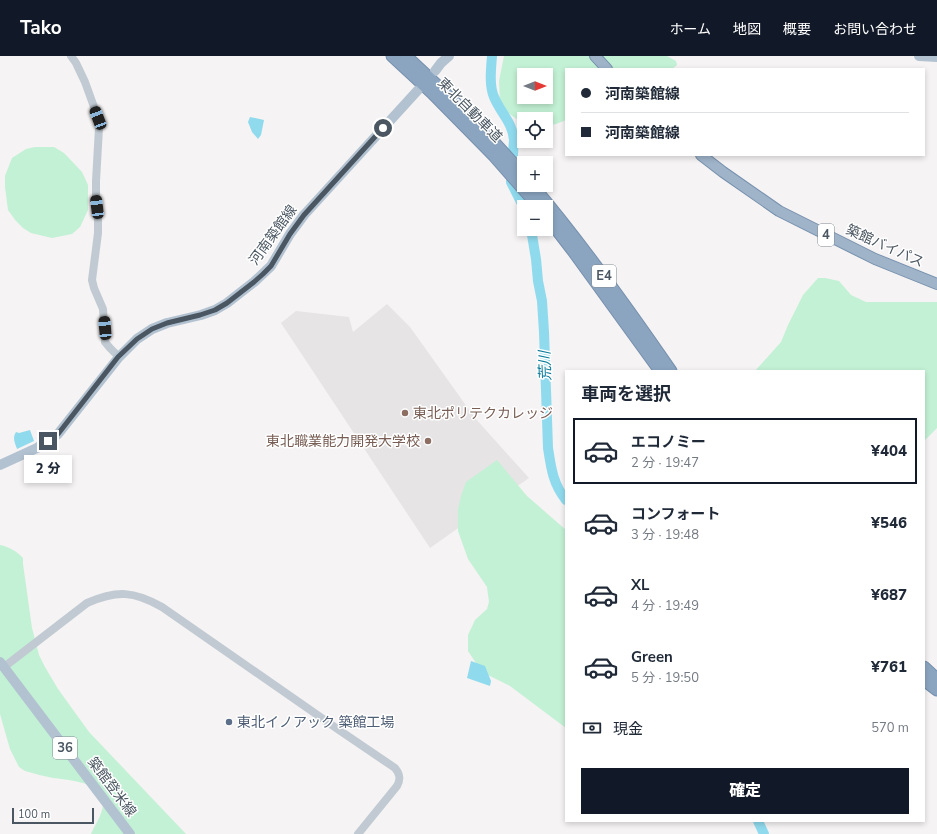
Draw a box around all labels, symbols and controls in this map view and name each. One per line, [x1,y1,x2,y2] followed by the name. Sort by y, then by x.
[20,15,62,41] text: Tako
[669,20,711,39] text: ホーム
[733,20,761,39] text: 地図
[783,20,811,39] text: 概要
[833,20,917,39] text: お問い合わせ
[517,68,553,104] north arrow
[517,68,553,236] map controls
[434,74,506,146] street label: 東北自動車道
[605,84,680,104] text: 河南築館線
[88,105,108,131] car
[517,112,553,148] button: locate
[374,119,392,137] route start
[605,123,680,143] text: 河南築館線
[517,156,553,192] button: +
[90,194,104,220] car
[517,200,553,236] button: −
[245,201,301,269] street label: 河南築館線
[843,220,927,272] street label: 築館バイパス
[818,224,834,246] road number: 4
[592,265,616,287] road number: E4
[98,316,112,340] car
[534,349,556,381] water label: 荒川
[581,382,671,406] text: 車両を選択
[413,404,553,423] place label: 東北ポリテクカレッジ
[400,408,410,418] marker: 東北ポリテクカレッジ
[39,432,57,450] route end
[266,432,420,451] place label: 東北職業能力開発大学校
[631,432,706,452] text: エコノミー
[583,433,619,469] icon: car
[423,436,433,446] marker: 東北職業能力開発大学校
[871,441,907,461] text: ¥404
[631,454,699,472] text: 2 分 · 19:47
[24,455,72,483] callout: 2 分
[36,460,60,478] text: 2 分
[631,504,721,524] text: コンフォート
[583,505,619,541] icon: car
[871,513,907,533] text: ¥546
[631,526,699,544] text: 3 分 · 19:48
[631,575,650,595] text: XL
[583,577,619,613] icon: car
[871,585,907,605] text: ¥687
[631,597,699,615] text: 4 分 · 19:49
[631,647,673,667] text: Green
[583,649,619,685] icon: car
[871,657,907,677] text: ¥761
[631,669,699,687] text: 5 分 · 19:50
[237,713,395,732] place label: 東北イノアック 築館工場
[224,717,234,727] marker: 東北イノアック 築館工場
[581,717,603,739] icon: cash
[613,719,643,739] text: 現金
[871,719,909,737] text: 570 m
[53,737,77,759] road number: 36
[83,753,141,821] street label: 築館登米線
[581,768,909,814] button: 確定
[12,806,94,825] scale bar
[18,807,50,822] text: 100 m

